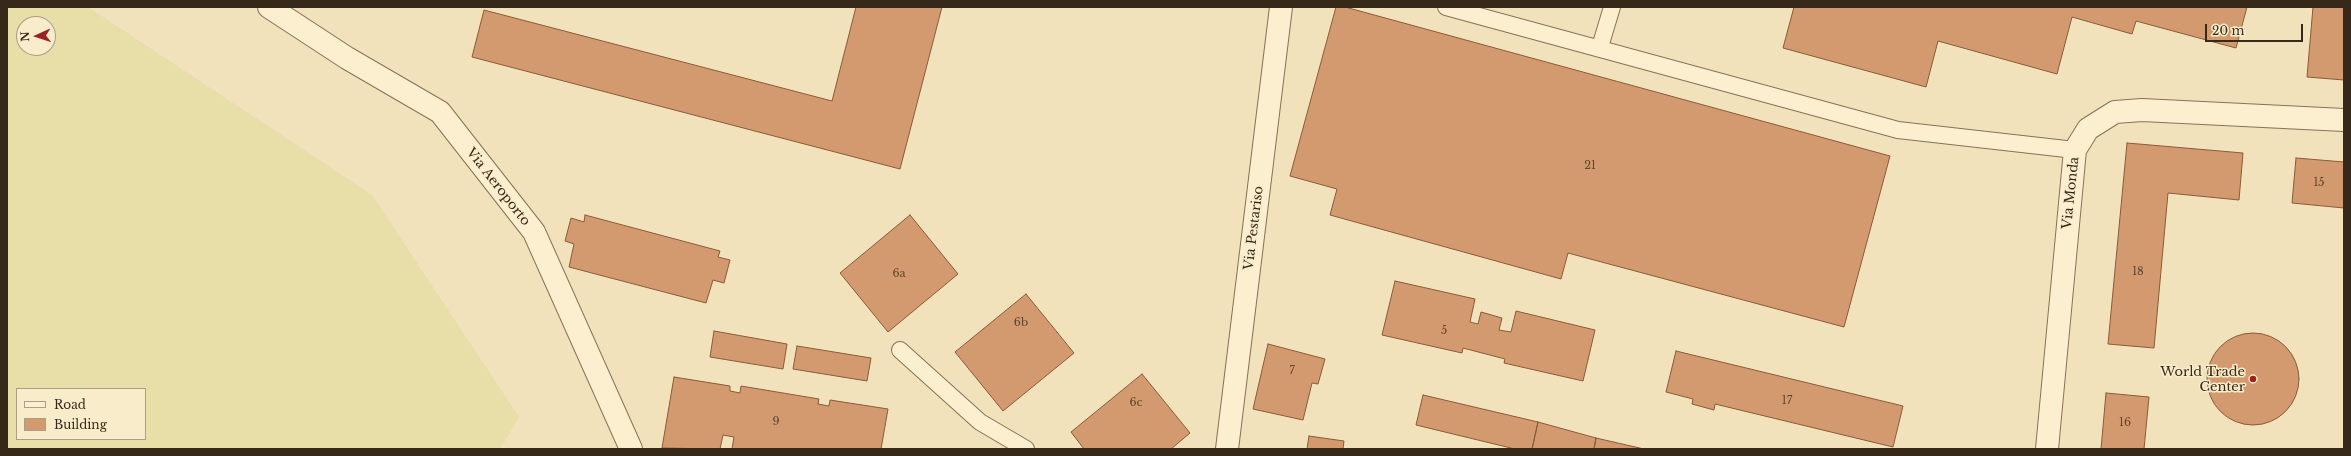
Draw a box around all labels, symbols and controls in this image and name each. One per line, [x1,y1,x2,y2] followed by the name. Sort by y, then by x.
[16,16,56,56] north arrow
[2207,16,2305,42] scale bar
[2212,23,2244,38] text: 20 m
[18,31,32,42] text: N
[463,145,533,229] street label: Via Aeroporto
[2059,156,2083,230] street label: Via Monda
[1584,159,1596,173] house number: 21
[2313,176,2325,190] house number: 15
[1241,185,1267,271] street label: Via Pestariso
[2132,265,2144,279] house number: 18
[892,267,906,281] house number: 6a
[1014,316,1028,330] house number: 6b
[1441,324,1447,338] house number: 5
[1289,364,1295,378] house number: 7
[2160,364,2245,395] place label: World Trade Center
[2248,374,2258,384] marker: World Trade Center
[16,388,146,440] legend
[1782,394,1792,408] house number: 17
[1130,396,1142,410] house number: 6c
[54,397,86,412] text: Road
[772,415,780,429] house number: 9
[2119,416,2131,430] house number: 16
[54,417,107,432] text: Building

